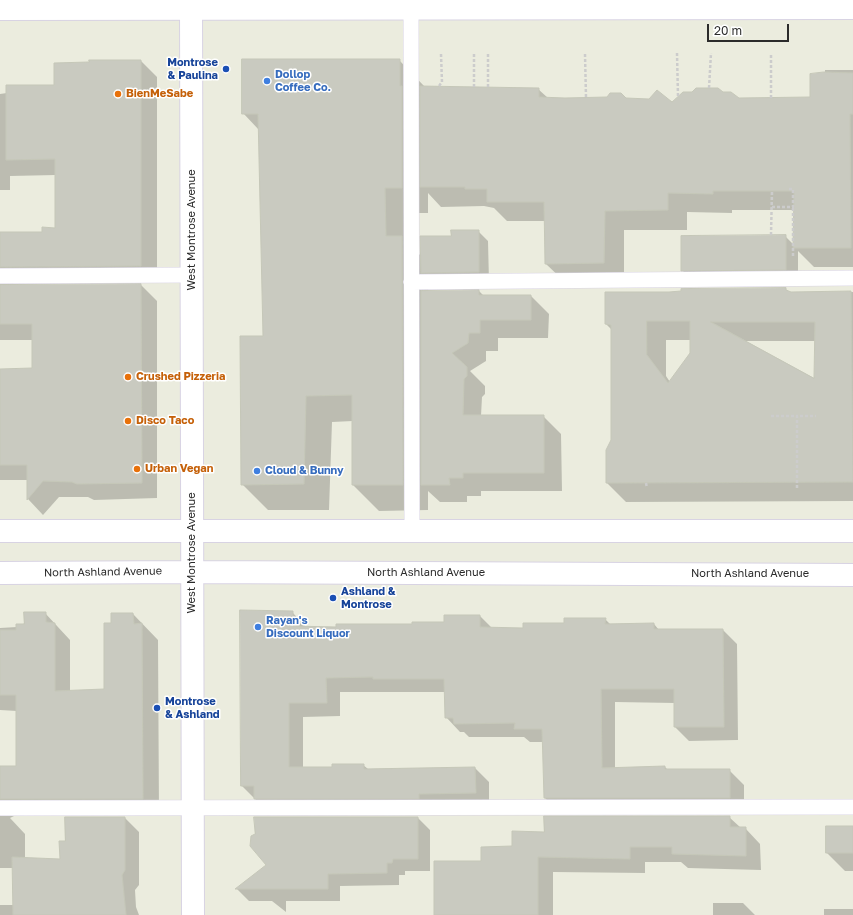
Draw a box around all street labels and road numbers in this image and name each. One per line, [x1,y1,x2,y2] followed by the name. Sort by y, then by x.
[185,169,199,291] street label: West Montrose Avenue
[185,492,199,614] street label: West Montrose Avenue
[44,564,162,580] street label: North Ashland Avenue
[367,566,485,580] street label: North Ashland Avenue
[691,567,809,581] street label: North Ashland Avenue

